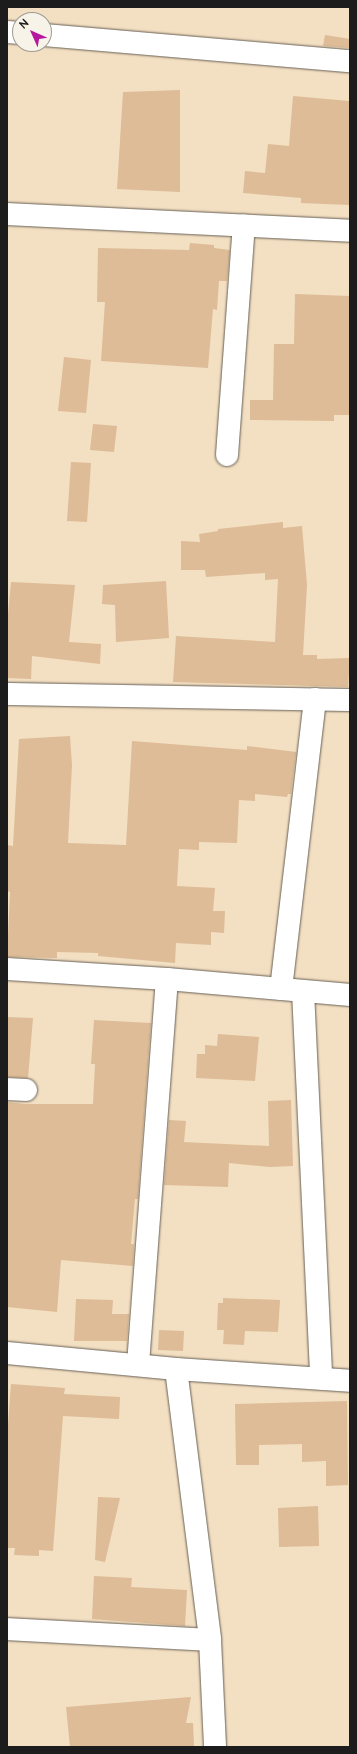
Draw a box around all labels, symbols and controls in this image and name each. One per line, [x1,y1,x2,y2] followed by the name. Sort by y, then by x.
[12,12,52,52] north arrow
[16,16,32,32] text: N

